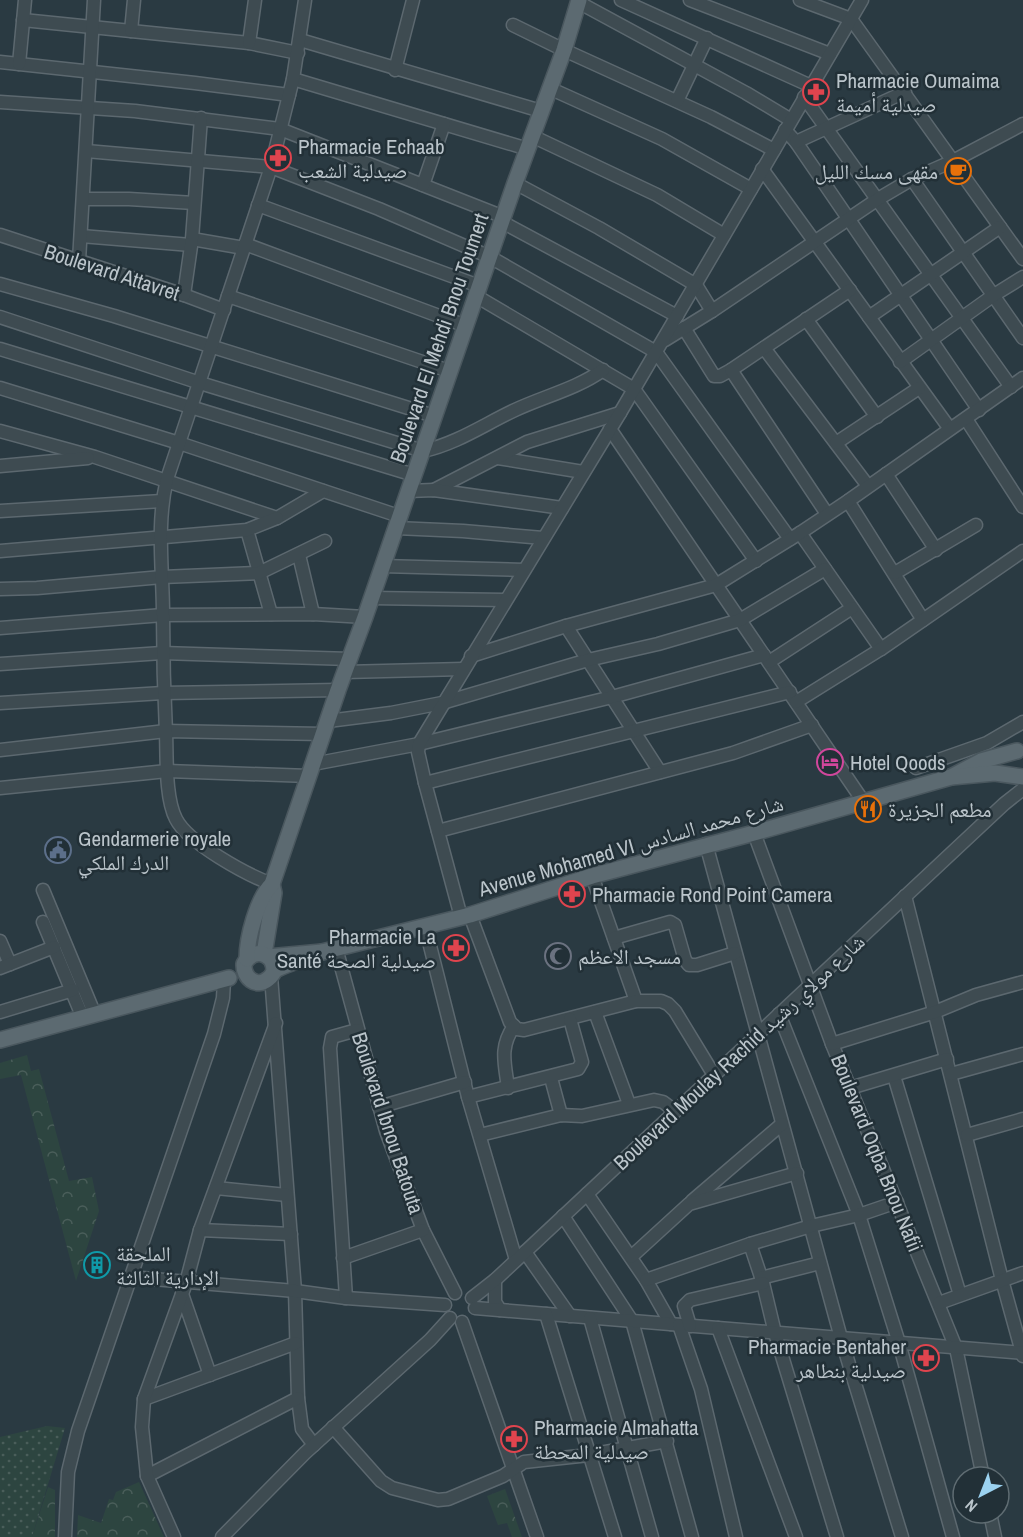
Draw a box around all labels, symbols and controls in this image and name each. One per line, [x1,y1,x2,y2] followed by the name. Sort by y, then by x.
[836,66,1000,119] place label: Pharmacie Oumaima صيدلية أميمة
[801,77,831,107] pharmacy icon: Pharmacie Oumaima صيدلية أميمة
[298,132,444,185] place label: Pharmacie Echaab صيدلية الشعب
[263,143,293,173] pharmacy icon: Pharmacie Echaab صيدلية الشعب
[943,156,973,186] cafe icon: مقهى مسك الليل
[815,157,938,186] place label: مقهى مسك الليل
[383,209,495,467] street label: Boulevard El Mehdi Bnou Toumert
[41,236,184,308] street label: Boulevard Attavret
[815,747,845,777] hotel icon: Hotel Qoods
[850,748,946,777] place label: Hotel Qoods
[474,789,787,904] street label: Avenue Mohamed VI شارع محمد السادس
[853,794,883,824] restaurant icon: مطعم الجزيرة
[888,795,992,824] place label: مطعم الجزيرة
[78,824,231,879] place label: Gendarmerie royale الدرك الملكي
[43,835,73,865] public building icon: Gendarmerie royale الدرك الملكي
[557,879,587,909] pharmacy icon: Pharmacie Rond Point Camera
[592,880,833,909] place label: Pharmacie Rond Point Camera
[277,922,436,975] place label: Pharmacie La Santé صيدلية الصحة
[607,927,873,1178] street label: Boulevard Moulay Rachid شارع مولاي رشيد
[441,933,471,963] pharmacy icon: Pharmacie La Santé صيدلية الصحة
[543,941,573,971] mosque icon: مسجد الاعظم
[578,942,681,971] place label: مسجد الاعظم
[345,1028,431,1218] street label: Boulevard Ibnou Batouta
[824,1050,930,1256] street label: Boulevard Oqba Bnou Nafii
[116,1239,219,1292] place label: الملحقة الإدارية الثالثة
[82,1250,112,1280] building icon: الملحقة الإدارية الثالثة
[748,1332,906,1385] place label: Pharmacie Bentaher صيدلية بنطاهر
[911,1343,941,1373] pharmacy icon: Pharmacie Bentaher صيدلية بنطاهر
[534,1413,699,1466] place label: Pharmacie Almahatta صيدلية المحطة
[499,1424,529,1454] pharmacy icon: Pharmacie Almahatta صيدلية المحطة
[951,1465,1011,1525] north arrow
[960,1495,982,1517] text: N

